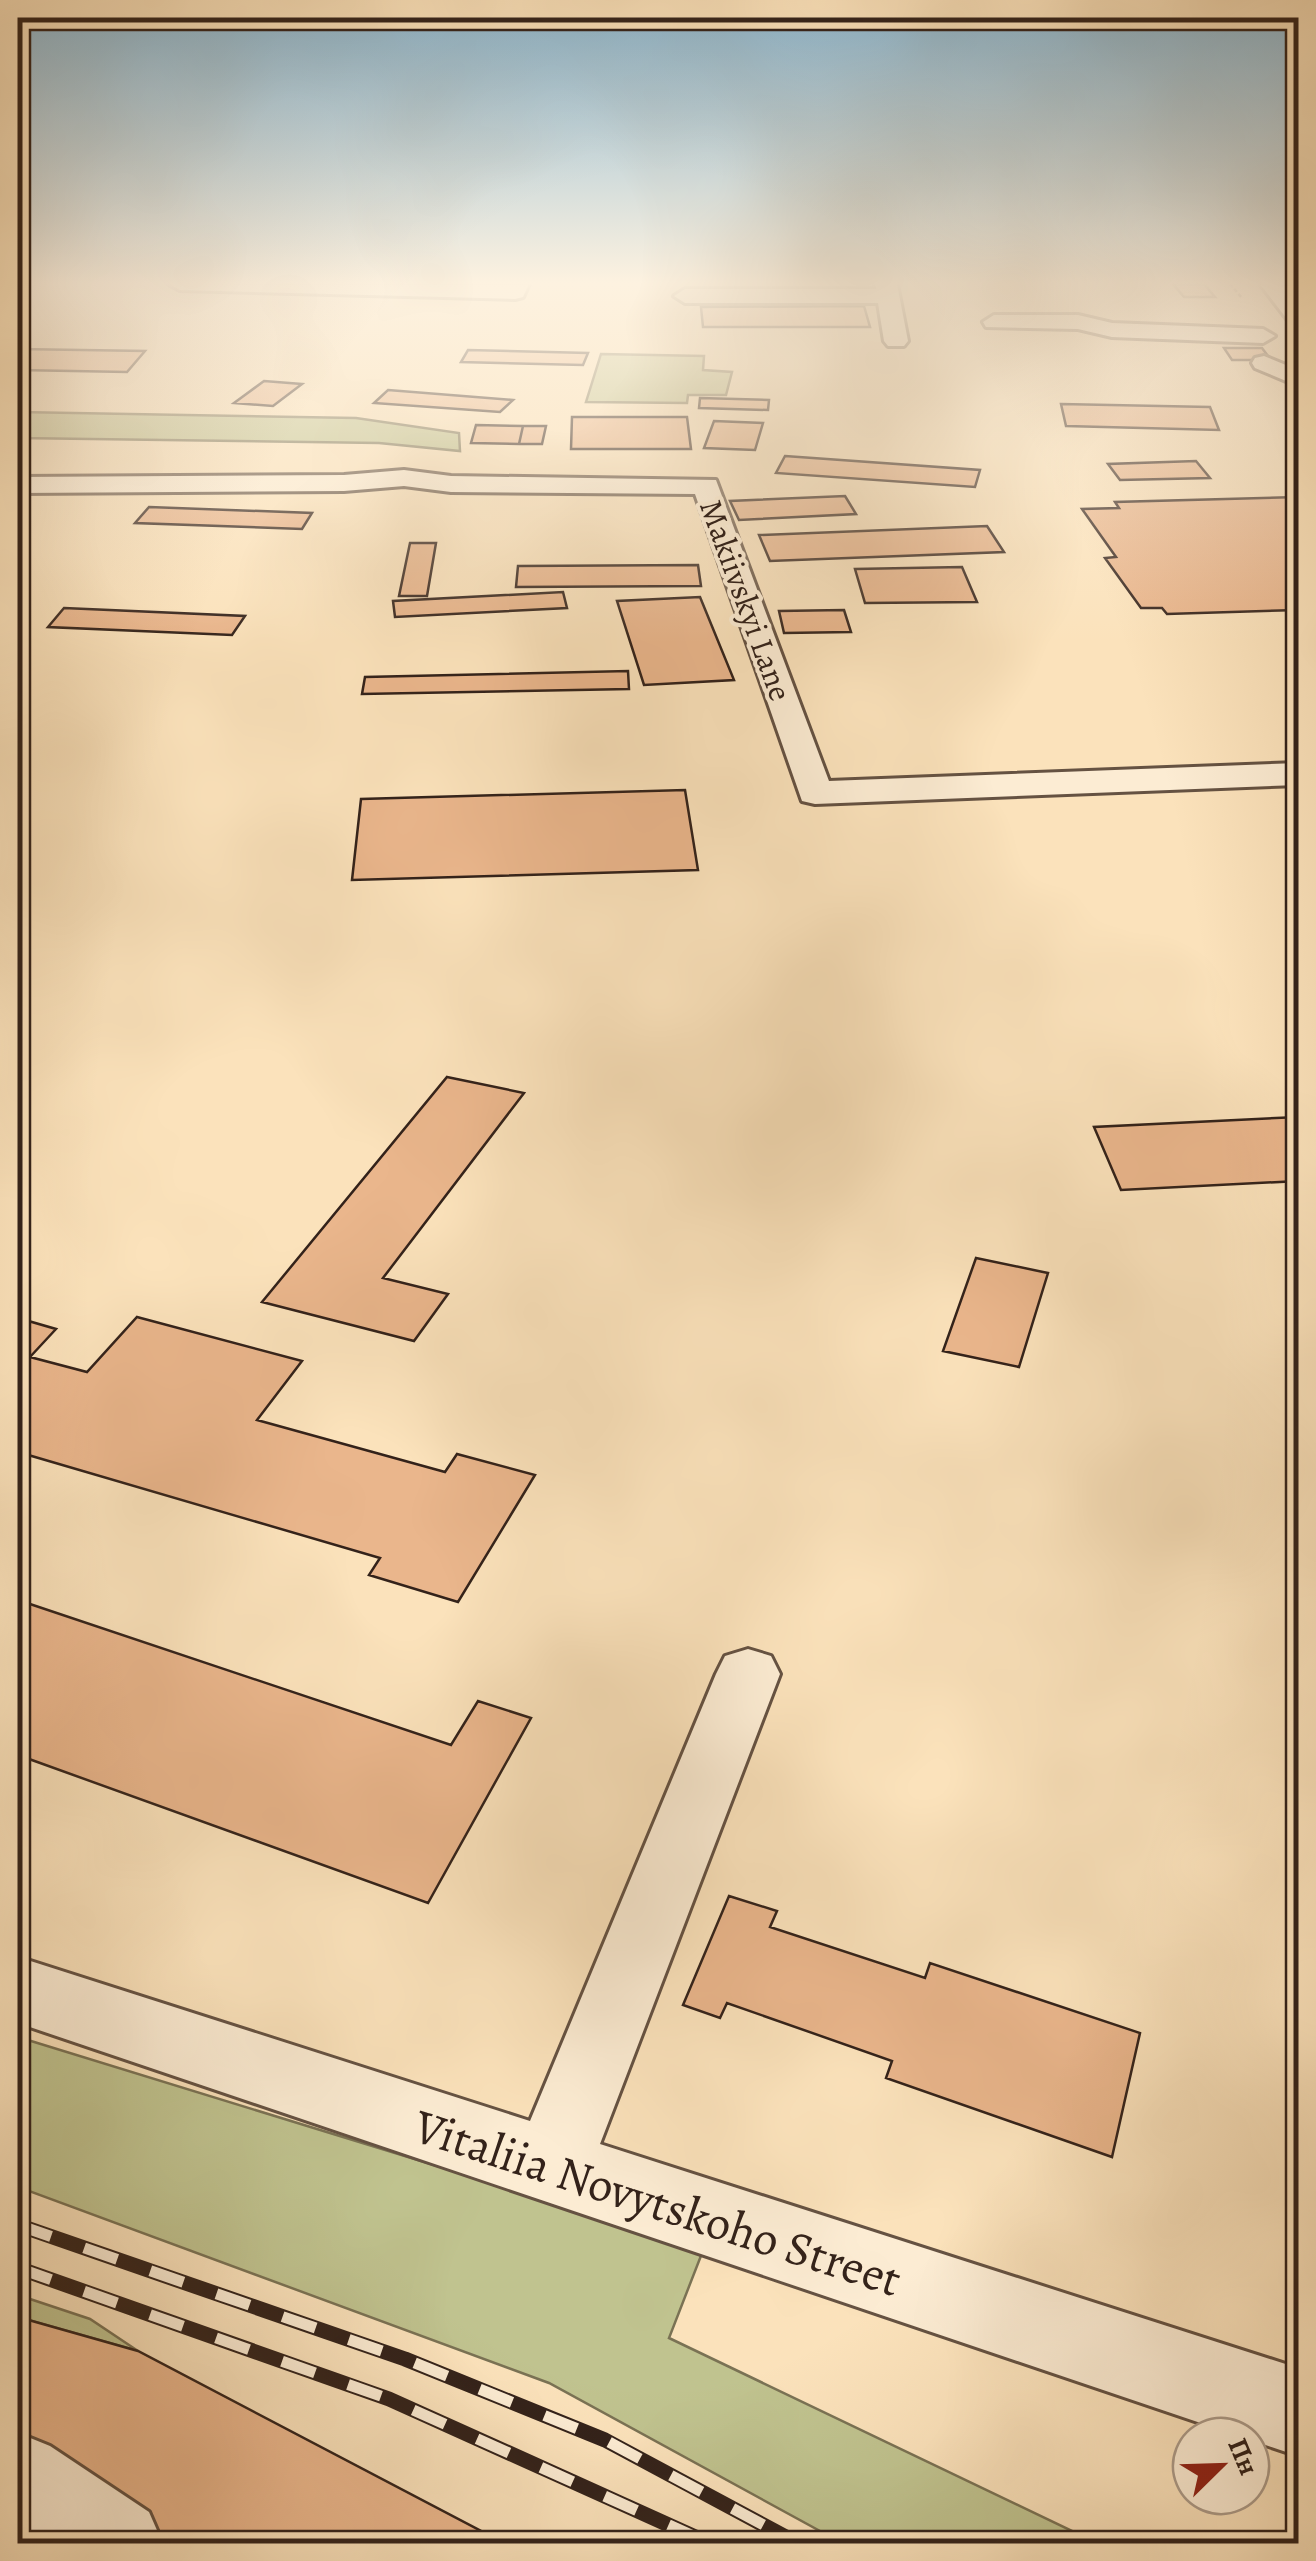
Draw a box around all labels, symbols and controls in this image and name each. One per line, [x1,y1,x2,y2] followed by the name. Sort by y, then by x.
[689,493,803,707] street label: Makiivskyi Lane
[405,2093,910,2313] street label: Vitaliia Novytskoho Street
[1171,2416,1271,2516] north arrow
[1218,2432,1268,2481] text: Пн

